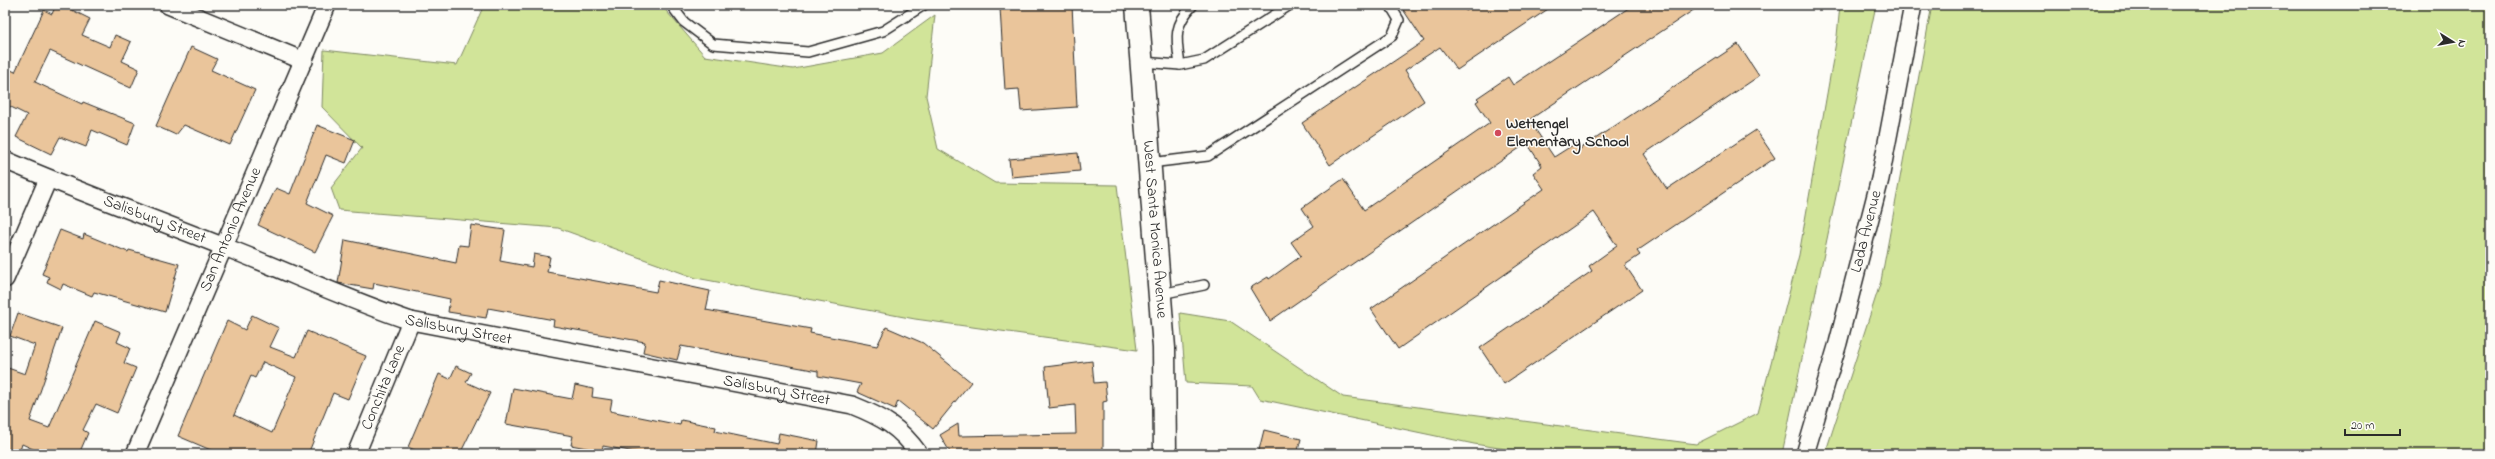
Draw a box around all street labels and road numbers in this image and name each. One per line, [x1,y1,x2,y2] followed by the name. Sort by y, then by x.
[1136,139,1174,320] street label: West Santa Monica Avenue
[194,163,268,296] street label: San Antonio Avenue
[1845,187,1889,275] street label: Lada Avenue
[100,189,210,251] street label: Salisbury Street
[401,308,514,352] street label: Salisbury Street
[355,340,412,434] street label: Conchita Lane
[721,369,833,413] street label: Salisbury Street

